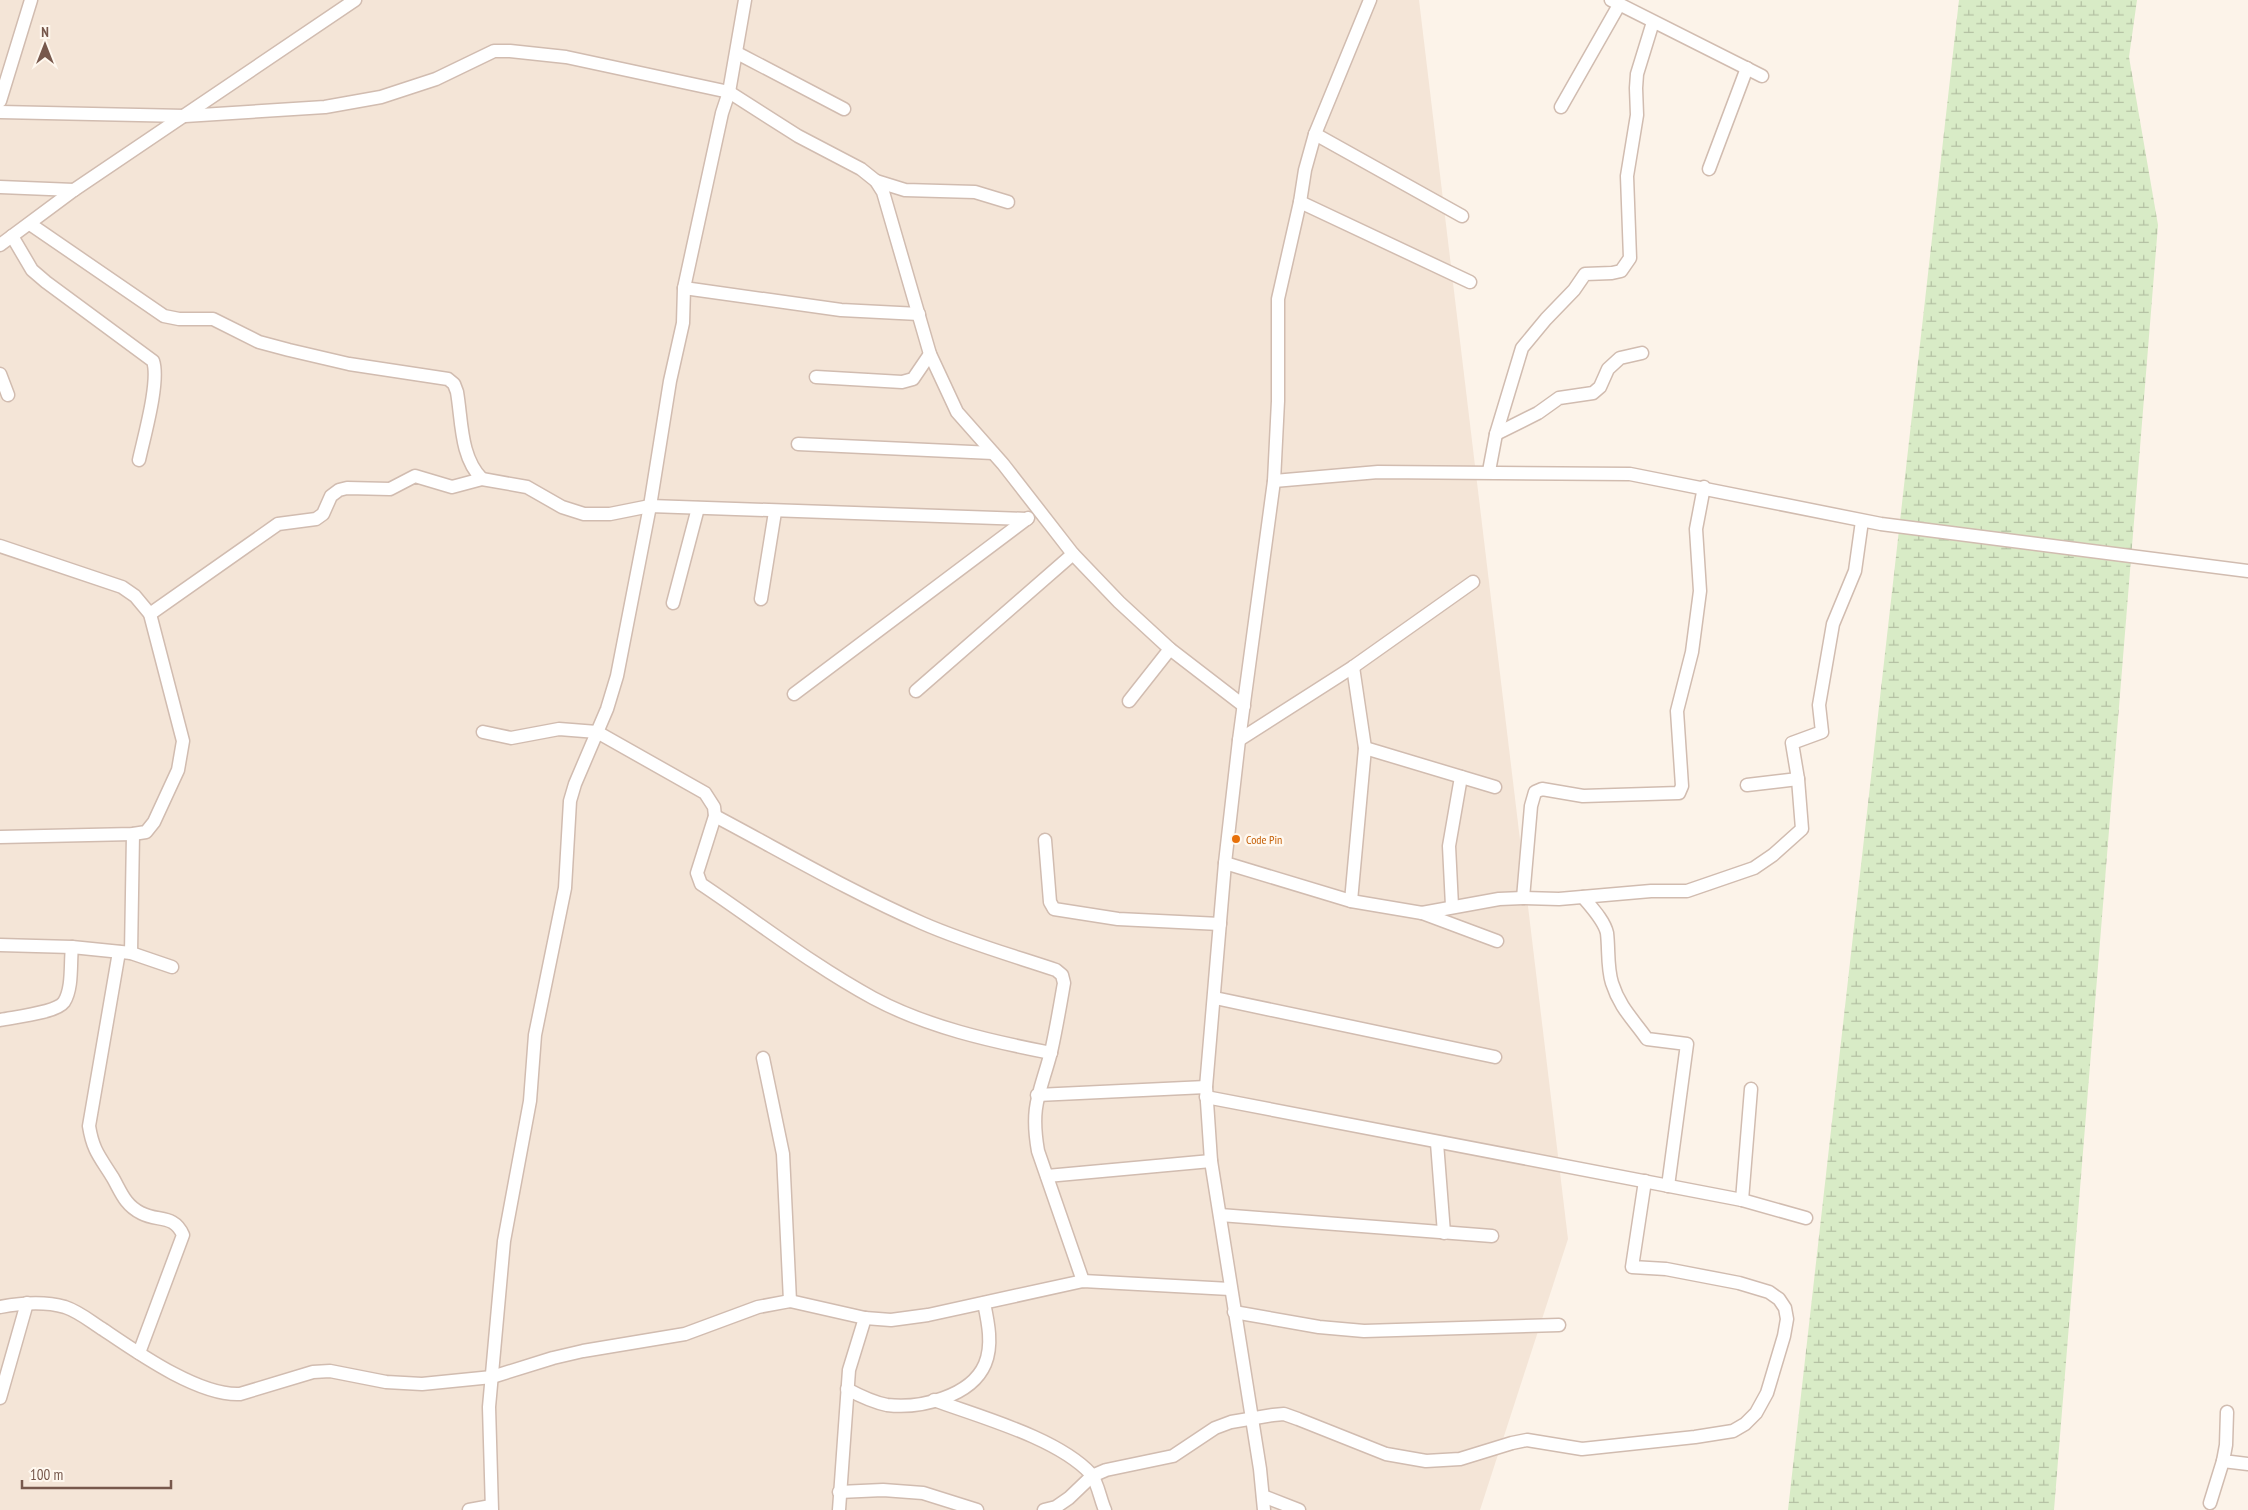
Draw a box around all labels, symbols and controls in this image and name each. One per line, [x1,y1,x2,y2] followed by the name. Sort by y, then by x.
[20,20,70,70] north arrow
[41,23,49,41] text: N
[1246,832,1282,847] place label: Code Pin
[1230,833,1242,845] marker: Code Pin
[22,1458,171,1490] scale bar
[30,1465,63,1484] text: 100 m

